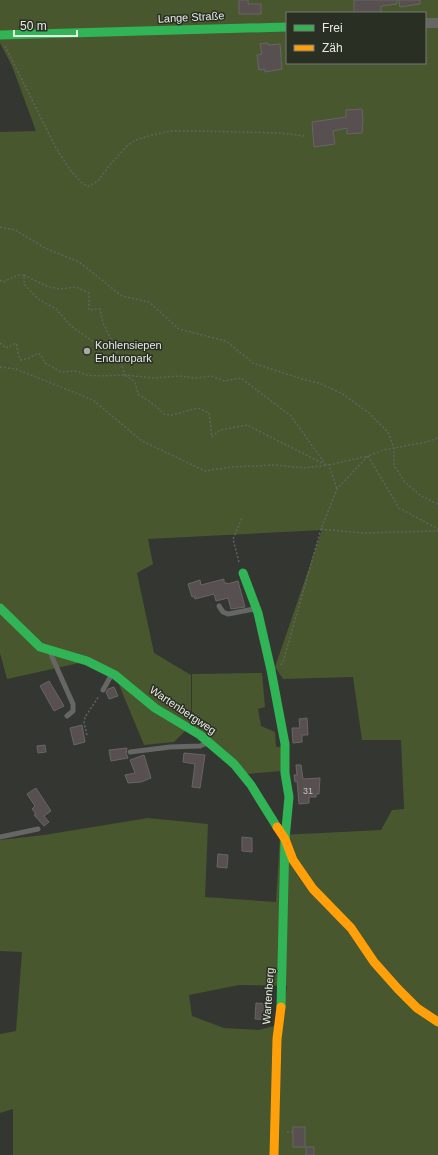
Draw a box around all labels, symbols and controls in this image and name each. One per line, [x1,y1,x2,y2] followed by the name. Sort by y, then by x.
[157,9,225,25] street label: Lange Straße
[14,12,77,38] scale bar
[286,12,426,64] legend
[20,19,47,33] text: 50 m
[322,21,343,35] text: Frei
[322,41,343,55] text: Zäh
[95,339,162,364] place label: Kohlensiepen Enduropark
[82,346,92,356] marker: Kohlensiepen Enduropark
[148,683,218,737] street label: Wartenbergweg
[303,786,313,796] house number: 31
[260,967,276,1025] street label: Wartenberg

